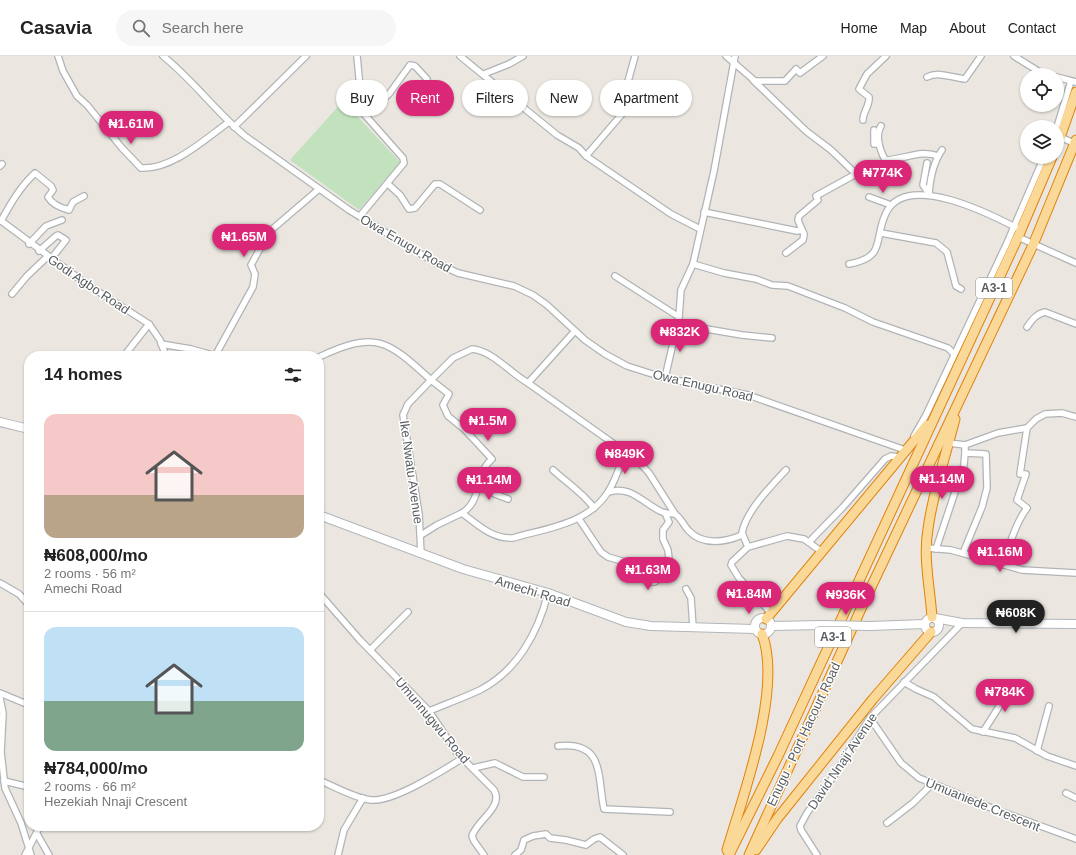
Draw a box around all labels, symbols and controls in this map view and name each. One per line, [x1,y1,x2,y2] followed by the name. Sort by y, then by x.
[116,10,396,46] search box
[20,17,92,38] text: Casavia
[130,17,152,39] icon: search
[162,19,244,36] text: Search here
[841,20,878,36] text: Home
[900,20,927,36] text: Map
[949,20,986,36] text: About
[1008,20,1056,36] text: Contact
[1020,68,1064,164] map controls
[1020,68,1064,112] button: locate
[336,80,388,116] chip: Buy
[396,80,454,116] chip: Rent
[462,80,528,116] chip: Filters
[536,80,592,116] chip: New
[600,80,692,116] chip: Apartment
[98,111,164,145] pin: ₦1.61M
[108,116,154,131] text: ₦1.61M
[1020,120,1064,164] button: layers
[855,160,911,194] pin: ₦774K
[863,165,903,180] text: ₦774K
[358,211,454,276] street label: Owa Enugu Road
[211,224,277,258] pin: ₦1.65M
[221,229,267,244] text: ₦1.65M
[45,252,132,317] street label: Godi Agbo Road
[976,278,1012,298] road number: A3-1
[652,319,708,353] pin: ₦832K
[660,324,700,339] text: ₦832K
[282,364,304,386] icon: filters
[44,365,122,384] text: 14 homes
[651,367,755,404] street label: Owa Enugu Road
[460,408,516,442] pin: ₦1.5M
[469,413,507,428] text: ₦1.5M
[397,419,426,525] street label: Ike Nwatu Avenue
[138,440,210,512] icon: home
[597,441,653,475] pin: ₦849K
[605,446,645,461] text: ₦849K
[909,466,975,500] pin: ₦1.14M
[456,467,522,501] pin: ₦1.14M
[919,471,965,486] text: ₦1.14M
[466,472,512,487] text: ₦1.14M
[967,539,1033,573] pin: ₦1.16M
[977,544,1023,559] text: ₦1.16M
[44,546,148,565] text: ₦608,000/mo
[615,557,681,591] pin: ₦1.63M
[625,562,671,577] text: ₦1.63M
[44,566,136,581] text: 2 rooms · 56 m²
[493,573,572,610] street label: Amechi Road
[44,581,122,596] text: Amechi Road
[716,581,782,615] pin: ₦1.84M
[818,582,874,616] pin: ₦936K
[726,586,772,601] text: ₦1.84M
[826,587,866,602] text: ₦936K
[988,600,1044,634] pin: ₦608K
[996,605,1036,620] text: ₦608K
[815,627,851,647] road number: A3-1
[138,653,210,725] icon: home
[764,660,843,808] street label: Enugu - Port Hacourt Road
[392,674,473,766] street label: Umunnugwu Road
[977,679,1033,713] pin: ₦784K
[985,684,1025,699] text: ₦784K
[805,710,880,812] street label: David Nnaji Avenue
[44,759,148,778] text: ₦784,000/mo
[923,775,1043,834] street label: Umuaniede Crescent
[44,779,136,794] text: 2 rooms · 66 m²
[44,794,187,809] text: Hezekiah Nnaji Crescent

